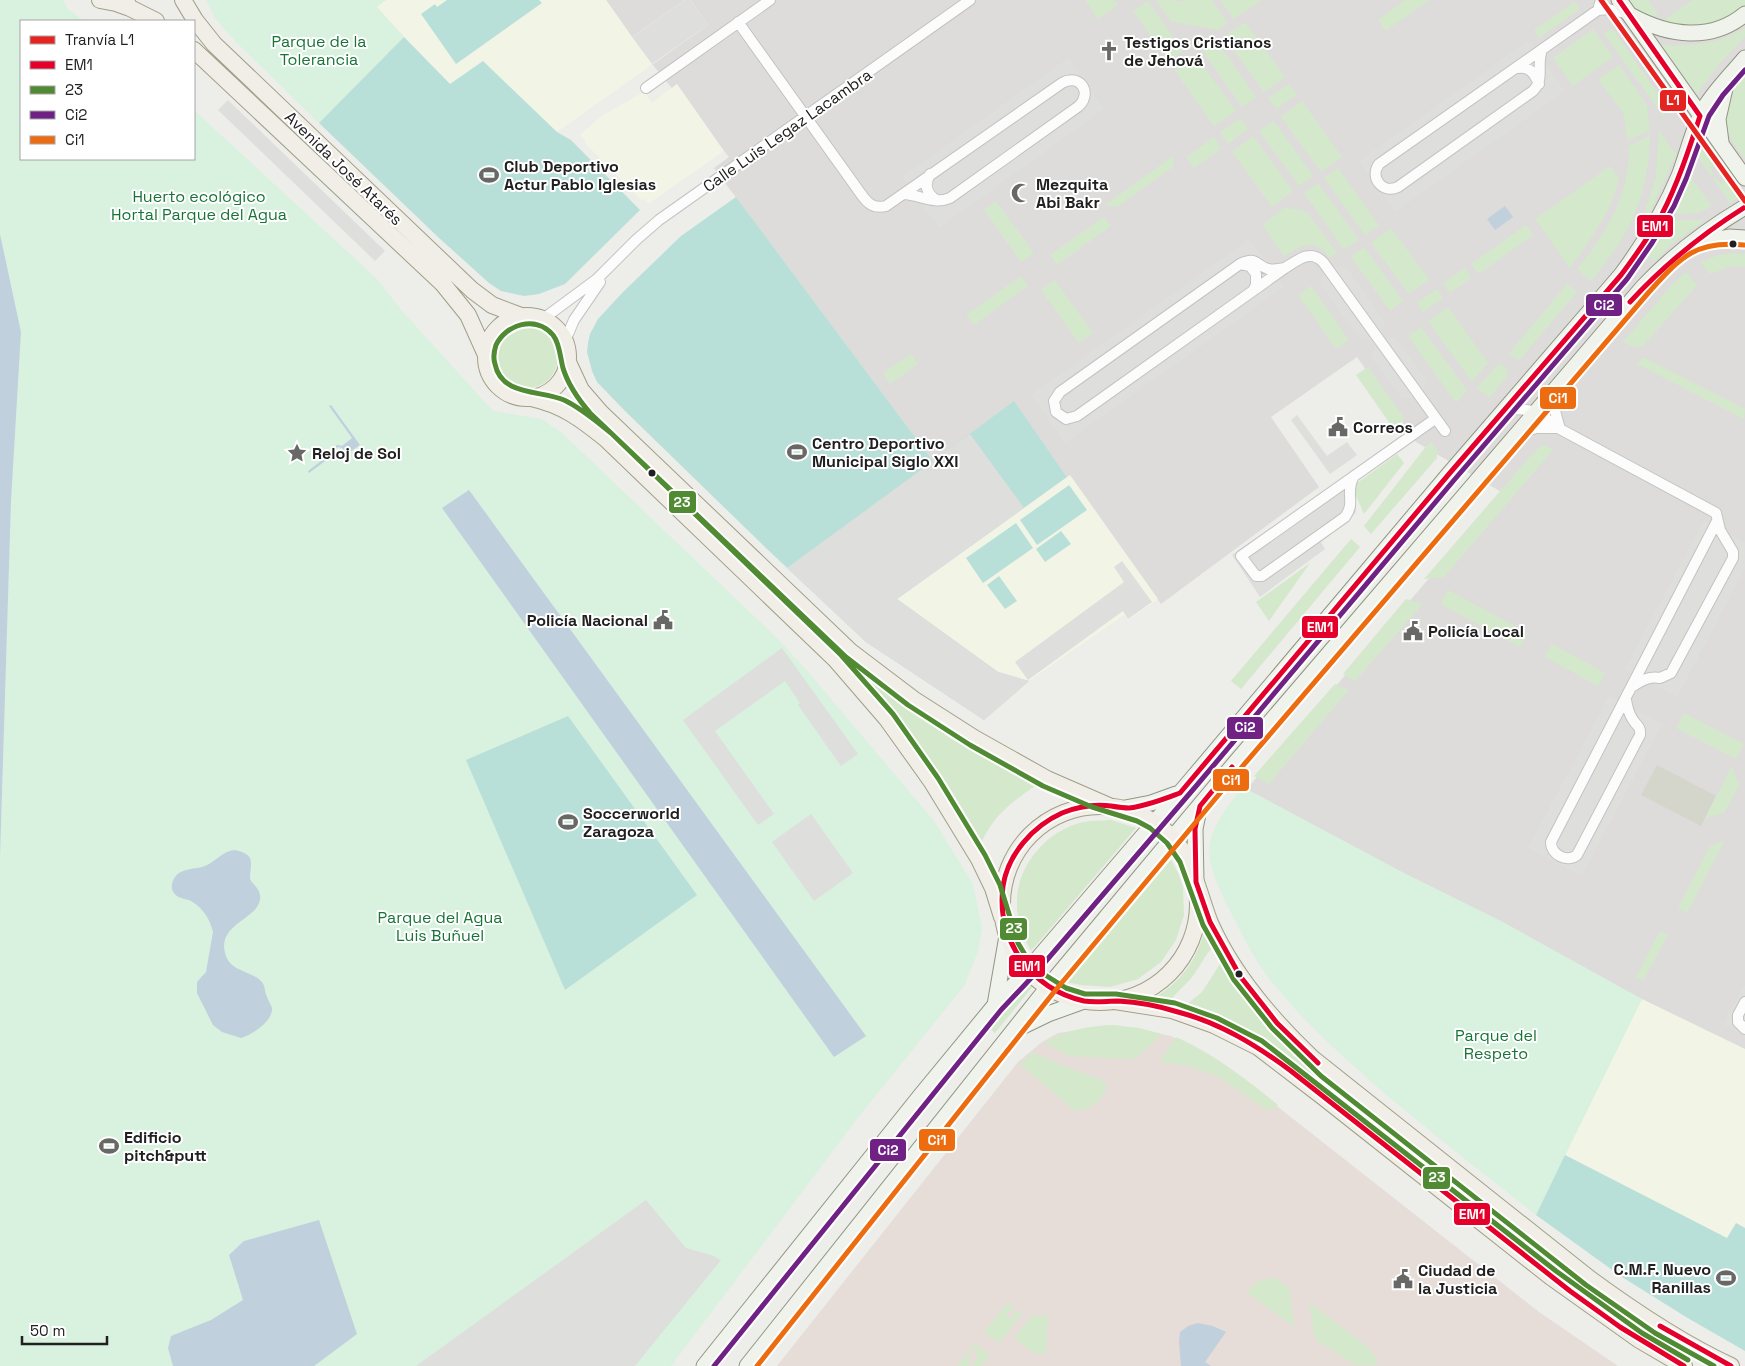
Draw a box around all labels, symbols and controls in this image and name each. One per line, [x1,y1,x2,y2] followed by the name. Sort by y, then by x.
[20,20,195,160] legend
[65,30,134,49] text: Tranvía L1
[271,31,367,70] park label: Parque de la Tolerancia
[1124,32,1271,71] place label: Testigos Cristianos de Jehová
[1098,40,1120,62] church icon: Testigos Cristianos de Jehová
[65,55,93,74] text: EM1
[699,64,876,197] street label: Calle Luis Legaz Lacambra
[65,80,83,99] text: 23
[1659,89,1687,112] line badge: L1
[1666,91,1680,109] text: L1
[65,105,87,124] text: Ci2
[280,107,407,230] street label: Avenida José Atarés
[65,130,85,149] text: Ci1
[504,156,656,195] place label: Club Deportivo Actur Pablo Iglesias
[478,164,500,186] sports icon: Club Deportivo Actur Pablo Iglesias
[1036,174,1108,213] place label: Mezquita Abi Bakr
[1010,182,1032,204] mosque icon: Mezquita Abi Bakr
[111,186,287,225] park label: Huerto ecológico Hortal Parque del Agua
[1636,214,1674,238] line badge: EM1
[1642,217,1668,235] text: EM1
[1728,239,1738,249] unlabelled marker
[1585,293,1623,317] line badge: Ci2
[1593,296,1615,314] text: Ci2
[1539,386,1577,410] line badge: Ci1
[1548,389,1568,407] text: Ci1
[1327,416,1349,438] public building icon: Correos
[1353,417,1413,438] place label: Correos
[812,433,959,472] place label: Centro Deportivo Municipal Siglo XXI
[786,441,808,463] sports icon: Centro Deportivo Municipal Siglo XXI
[286,442,308,464] place icon: Reloj de Sol
[312,443,401,464] place label: Reloj de Sol
[647,468,657,478] unlabelled marker
[668,490,697,514] line badge: 23
[674,493,690,511] text: 23
[652,609,674,631] public building icon: Policía Nacional
[527,610,648,631] place label: Policía Nacional
[1301,615,1339,639] line badge: EM1
[1307,618,1333,636] text: EM1
[1402,620,1424,642] public building icon: Policía Local
[1428,621,1524,642] place label: Policía Local
[1226,716,1264,740] line badge: Ci2
[1234,718,1256,736] text: Ci2
[1212,768,1250,792] line badge: Ci1
[1221,771,1241,789] text: Ci1
[583,803,680,842] place label: Soccerworld Zaragoza
[557,811,579,833] sports icon: Soccerworld Zaragoza
[378,907,503,946] park label: Parque del Agua Luis Buñuel
[999,917,1028,941] line badge: 23
[1006,919,1022,937] text: 23
[1008,954,1046,978] line badge: EM1
[1014,957,1040,975] text: EM1
[1234,969,1244,979] unlabelled marker
[1455,1025,1537,1064] park label: Parque del Respeto
[124,1127,207,1166] place label: Edificio pitch&putt
[918,1128,956,1152] line badge: Ci1
[927,1131,947,1149] text: Ci1
[98,1135,120,1157] sports icon: Edificio pitch&putt
[869,1138,907,1162] line badge: Ci2
[877,1141,899,1159] text: Ci2
[1422,1166,1451,1190] line badge: 23
[1429,1168,1445,1186] text: 23
[1453,1202,1491,1226] line badge: EM1
[1459,1205,1485,1223] text: EM1
[1613,1259,1711,1298] place label: C.M.F. Nuevo Ranillas
[1418,1260,1497,1299] place label: Ciudad de la Justicia
[1715,1267,1737,1289] sports icon: C.M.F. Nuevo Ranillas
[1392,1268,1414,1290] public building icon: Ciudad de la Justicia
[22,1314,108,1346] scale bar
[30,1321,65,1340] text: 50 m

